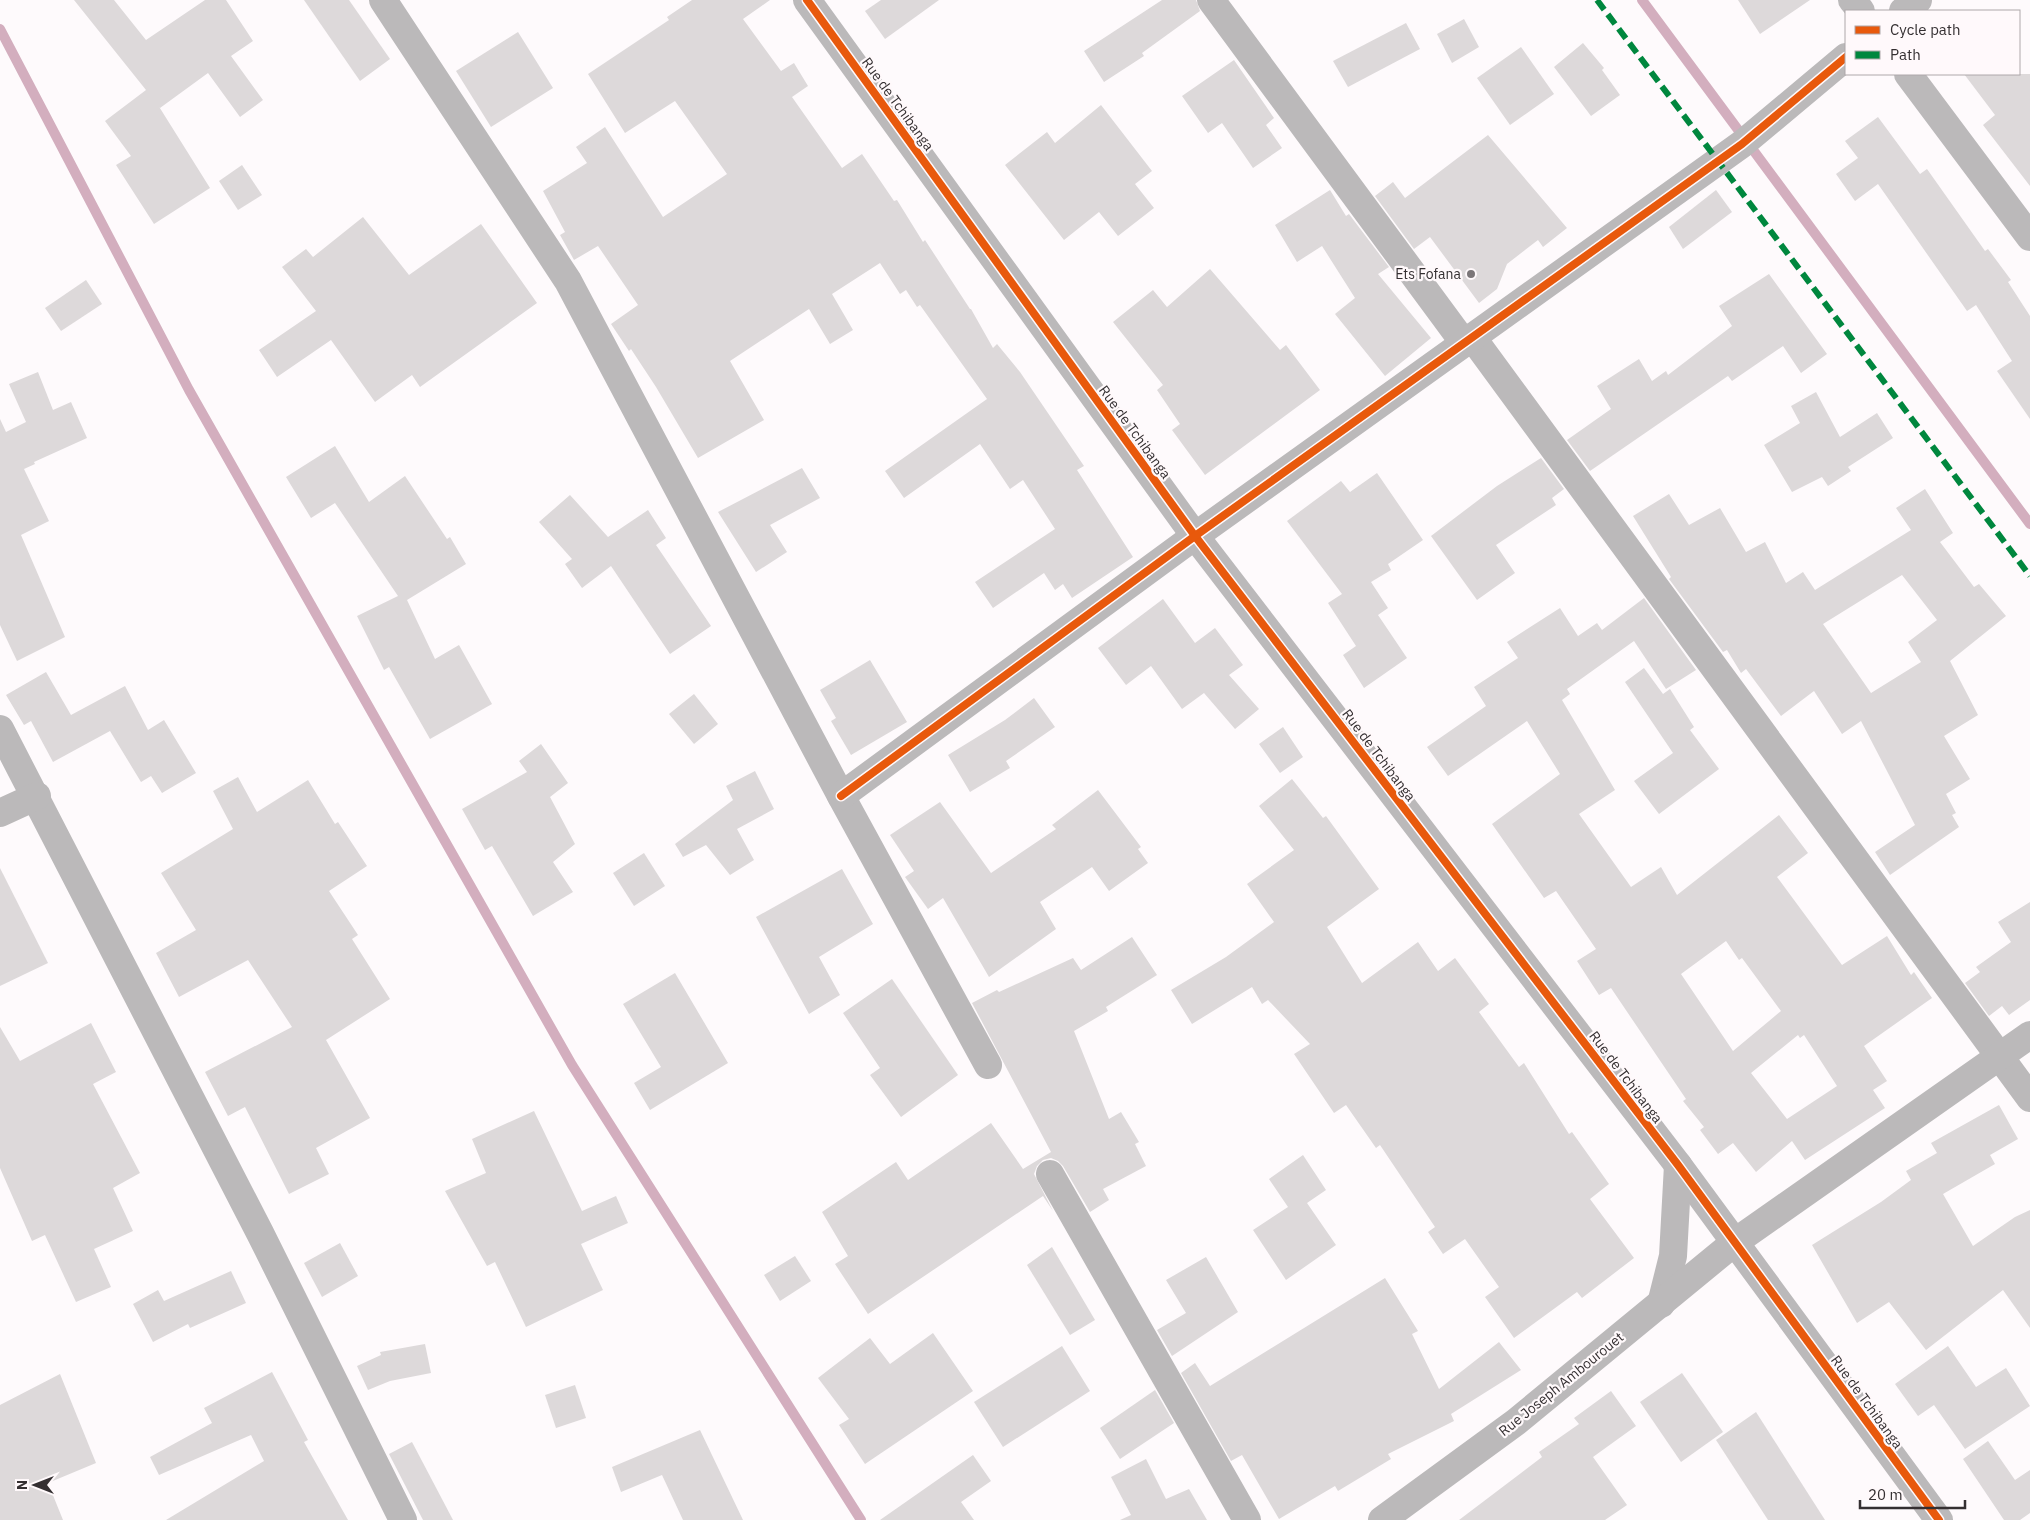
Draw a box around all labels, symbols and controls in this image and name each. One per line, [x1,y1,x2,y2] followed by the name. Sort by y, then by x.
[1845,10,2020,75] legend
[1890,20,1961,39] text: Cycle path
[1890,45,1921,64] text: Path
[858,54,938,155] street label: Rue de Tchibanga
[1395,265,1462,283] place label: Ets Fofana
[1465,268,1477,280] marker: Ets Fofana
[1095,382,1175,483] street label: Rue de Tchibanga
[1338,705,1420,805] street label: Rue de Tchibanga
[1585,1027,1667,1127] street label: Rue de Tchibanga
[1495,1328,1627,1440] street label: Rue Joseph Ambourouet
[1827,1352,1907,1453] street label: Rue de Tchibanga
[10,1460,60,1510] north arrow
[1860,1478,1965,1510] scale bar
[13,1480,31,1490] text: N
[1868,1485,1903,1504] text: 20 m

